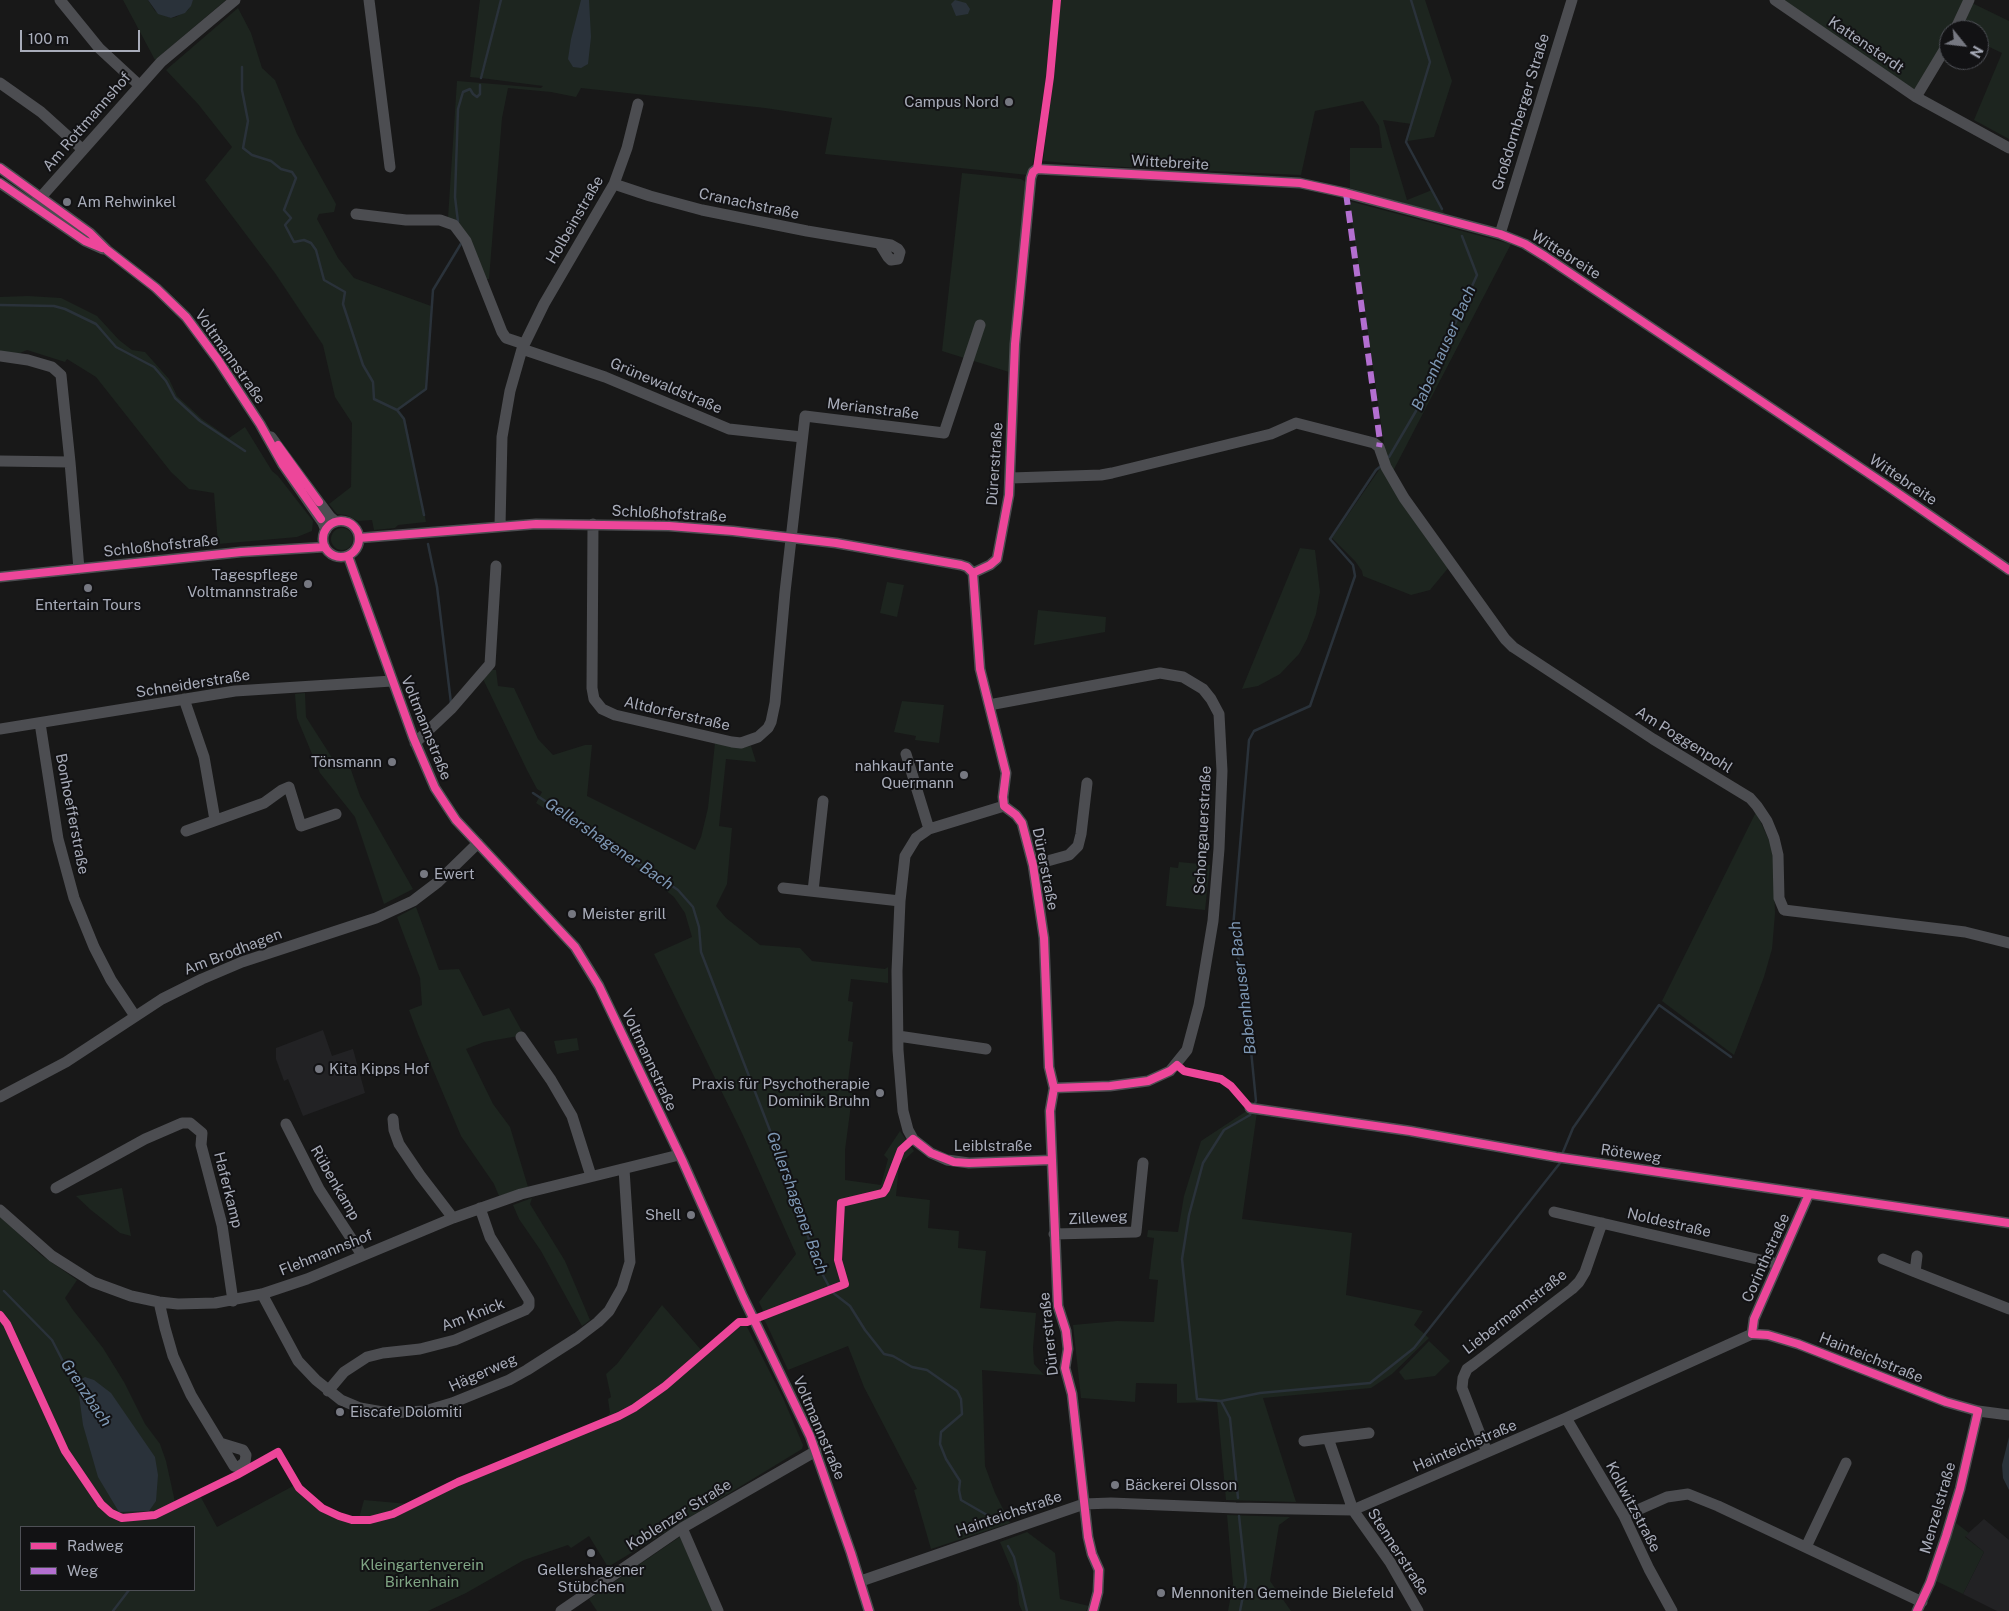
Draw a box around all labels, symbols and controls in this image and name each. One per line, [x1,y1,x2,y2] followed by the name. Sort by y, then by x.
[1825,13,1907,77] street label: Kattensterdt
[22,20,142,52] scale bar
[1939,20,1989,70] north arrow
[28,30,69,47] text: 100 m
[1489,31,1553,193] street label: Großdornberger Straße
[1967,43,1986,60] text: N
[39,69,135,175] street label: Am Rottmannshof
[904,93,999,111] place label: Campus Nord
[1003,96,1015,108] marker: Campus Nord
[1130,152,1210,174] street label: Wittebreite
[543,173,607,267] street label: Holbeinstraße
[697,185,801,223] street label: Cranachstraße
[77,193,176,211] place label: Am Rehwinkel
[61,196,73,208] marker: Am Rehwinkel
[1528,227,1604,283] street label: Wittebreite
[1408,283,1480,413] water label: Babenhauser Bach
[191,307,269,407] street label: Voltmannstraße
[607,354,725,418] street label: Grünewaldstraße
[826,394,920,424] street label: Merianstraße
[983,422,1007,506] street label: Dürerstraße
[1866,451,1940,509] street label: Wittebreite
[611,502,727,526] street label: Schloßhofstraße
[103,531,219,561] street label: Schloßhofstraße
[187,566,298,601] place label: Tagespflege Voltmannstraße
[302,578,314,590] marker: Tagespflege Voltmannstraße
[82,582,94,594] marker: Entertain Tours
[35,596,141,614] place label: Entertain Tours
[135,666,251,702] street label: Schneiderstraße
[397,673,455,783] street label: Voltmannstraße
[622,693,732,735] street label: Altdorferstraße
[1632,703,1736,777] street label: Am Poggenpohl
[51,752,93,876] street label: Bonhoefferstraße
[311,753,382,771] place label: Tönsmann
[386,756,398,768] marker: Tönsmann
[855,757,954,792] place label: nahkauf Tante Quermann
[1191,765,1215,895] street label: Schongauerstraße
[958,769,970,781] marker: nahkauf Tante Quermann
[541,794,677,894] water label: Gellershagener Bach
[1028,826,1062,912] street label: Dürerstraße
[434,865,475,883] place label: Ewert
[418,868,430,880] marker: Ewert
[582,905,666,923] place label: Meister grill
[566,908,578,920] marker: Meister grill
[1225,920,1261,1056] water label: Babenhauser Bach
[181,925,285,979] street label: Am Brodhagen
[617,1006,681,1114] street label: Voltmannstraße
[329,1060,429,1078] place label: Kita Kipps Hof
[313,1063,325,1075] marker: Kita Kipps Hof
[691,1075,870,1110] place label: Praxis für Psychotherapie Dominik Bruhn
[874,1087,886,1099] marker: Praxis für Psychotherapie Dominik Bruhn
[762,1129,832,1277] water label: Gellershagener Bach
[954,1137,1032,1155] street label: Leiblstraße
[1599,1141,1663,1167] street label: Röteweg
[306,1142,364,1224] street label: Rübenkamp
[210,1150,246,1230] street label: Haferkamp
[1625,1205,1713,1241] street label: Noldestraße
[645,1206,681,1224] place label: Shell
[1068,1207,1128,1229] street label: Zilleweg
[685,1209,697,1221] marker: Shell
[1738,1211,1794,1305] street label: Corinthstraße
[277,1226,375,1280] street label: Flehmannshof
[1459,1266,1571,1358] street label: Liebermannstraße
[1036,1291,1062,1377] street label: Dürerstraße
[439,1295,507,1335] street label: Am Knick
[1816,1329,1926,1387] street label: Hainteichstraße
[446,1350,520,1396] street label: Hägerweg
[56,1356,116,1430] water label: Grenzbach
[789,1374,849,1482] street label: Voltmannstraße
[350,1403,462,1421] place label: Eiscafe Dolomiti
[334,1406,346,1418] marker: Eiscafe Dolomiti
[1410,1416,1520,1476] street label: Hainteichstraße
[1602,1459,1664,1555] street label: Kollwitzstraße
[1916,1460,1960,1556] street label: Menzelstraße
[623,1475,735,1555] street label: Koblenzer Straße
[1125,1476,1237,1494] place label: Bäckerei Olsson
[1109,1479,1121,1491] marker: Bäckerei Olsson
[954,1487,1064,1541] street label: Hainteichstraße
[1363,1505,1433,1599] street label: Stennerstraße
[20,1526,195,1591] legend
[67,1537,124,1554] text: Radweg
[585,1547,597,1559] marker: Gellershagener Stübchen
[360,1556,484,1591] park label: Kleingartenverein Birkenhain
[537,1561,645,1596] place label: Gellershagener Stübchen
[67,1562,98,1579] text: Weg
[1171,1584,1394,1602] place label: Mennoniten Gemeinde Bielefeld
[1155,1587,1167,1599] marker: Mennoniten Gemeinde Bielefeld

